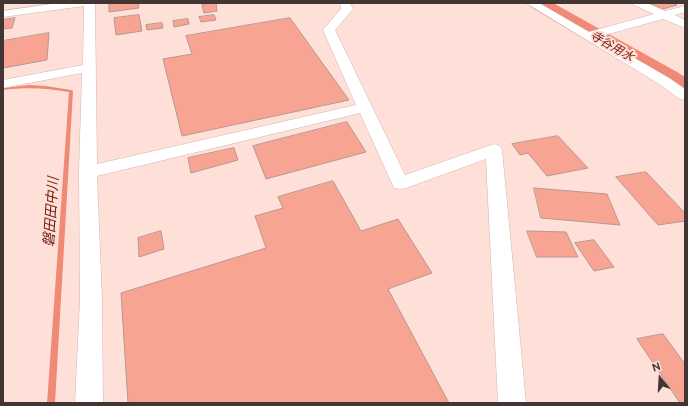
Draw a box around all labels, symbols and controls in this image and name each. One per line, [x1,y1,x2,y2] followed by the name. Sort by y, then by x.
[588,28,636,64] water label: 寺谷用水
[40,176,62,248] water label: 磐田田中川
[640,358,680,398] north arrow
[651,360,662,374] text: N

